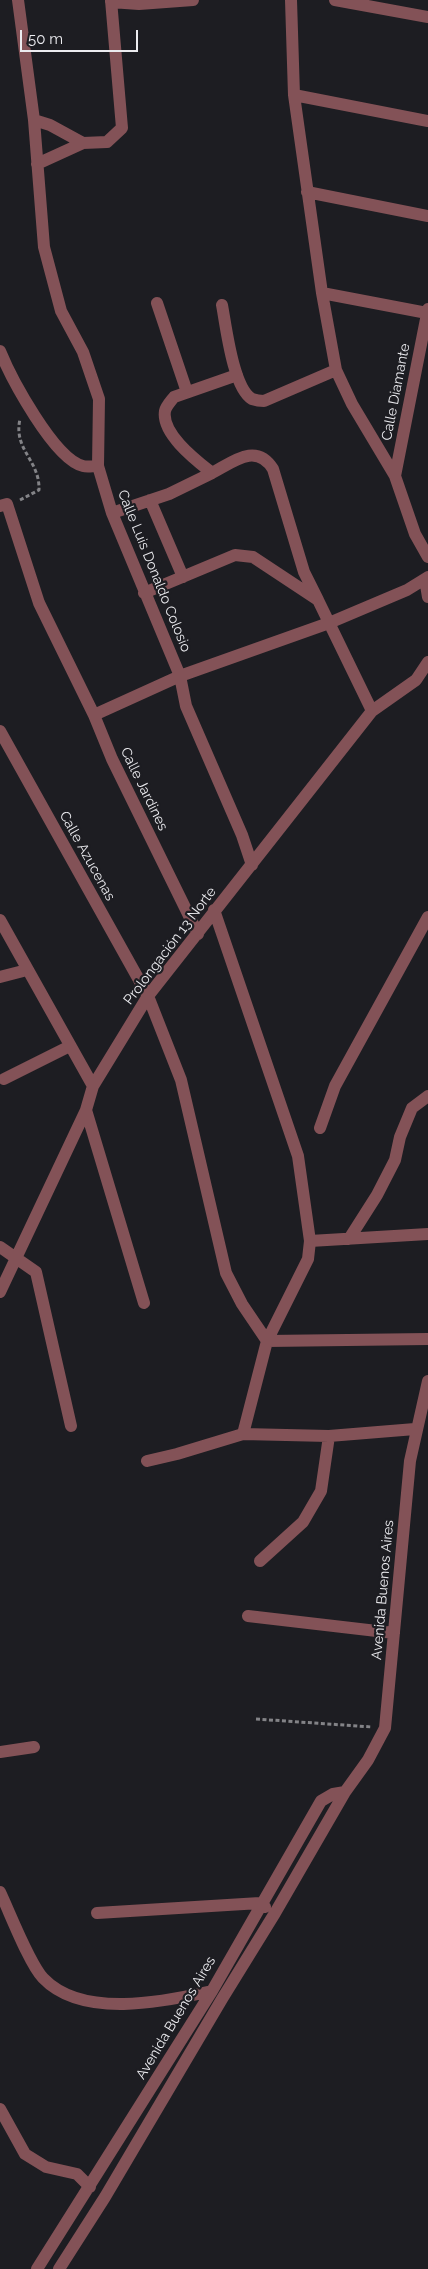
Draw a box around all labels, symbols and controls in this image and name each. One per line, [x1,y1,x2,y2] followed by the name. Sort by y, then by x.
[22,20,140,52] scale bar
[28,30,63,48] text: 50 m
[378,342,414,442] street label: Calle Diamante
[114,488,194,654] street label: Calle Luis Donaldo Colosio
[117,745,171,833] street label: Calle Jardines
[55,808,119,904] street label: Calle Azucenas
[120,884,220,1008] street label: Prolongación 13 Norte
[369,1519,397,1661] street label: Avenida Buenos Aires
[133,1953,219,2083] street label: Avenida Buenos Aires

